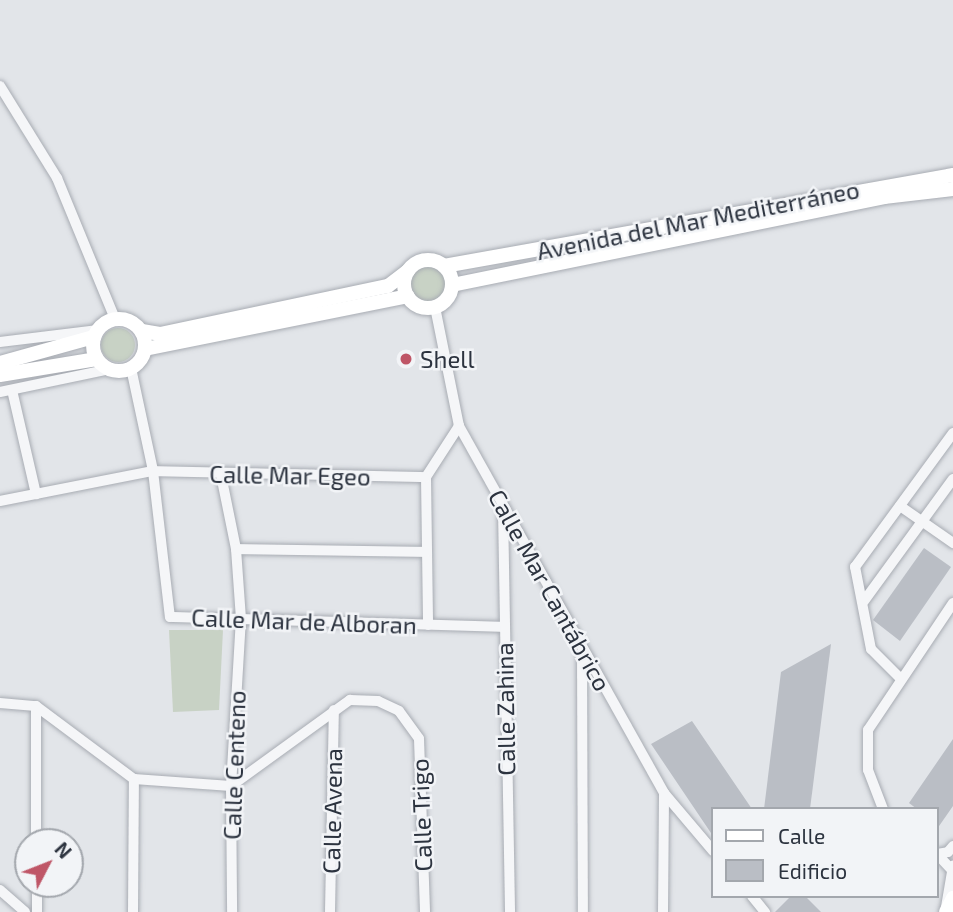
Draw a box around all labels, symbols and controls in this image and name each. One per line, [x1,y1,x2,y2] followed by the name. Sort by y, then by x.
[534,174,862,266] street label: Avenida del Mar Mediterráneo
[420,345,475,373] place label: Shell
[398,351,414,367] marker: Shell
[209,459,371,491] street label: Calle Mar Egeo
[483,484,617,696] street label: Calle Mar Cantábrico
[190,603,418,639] street label: Calle Mar de Alboran
[489,642,521,776] street label: Calle Zahina
[217,690,251,840] street label: Calle Centeno
[316,748,348,874] street label: Calle Avena
[405,758,437,872] street label: Calle Trigo
[712,807,939,898] legend
[778,823,825,848] text: Calle
[14,828,84,898] north arrow
[50,837,77,863] text: N
[778,858,847,883] text: Edificio

